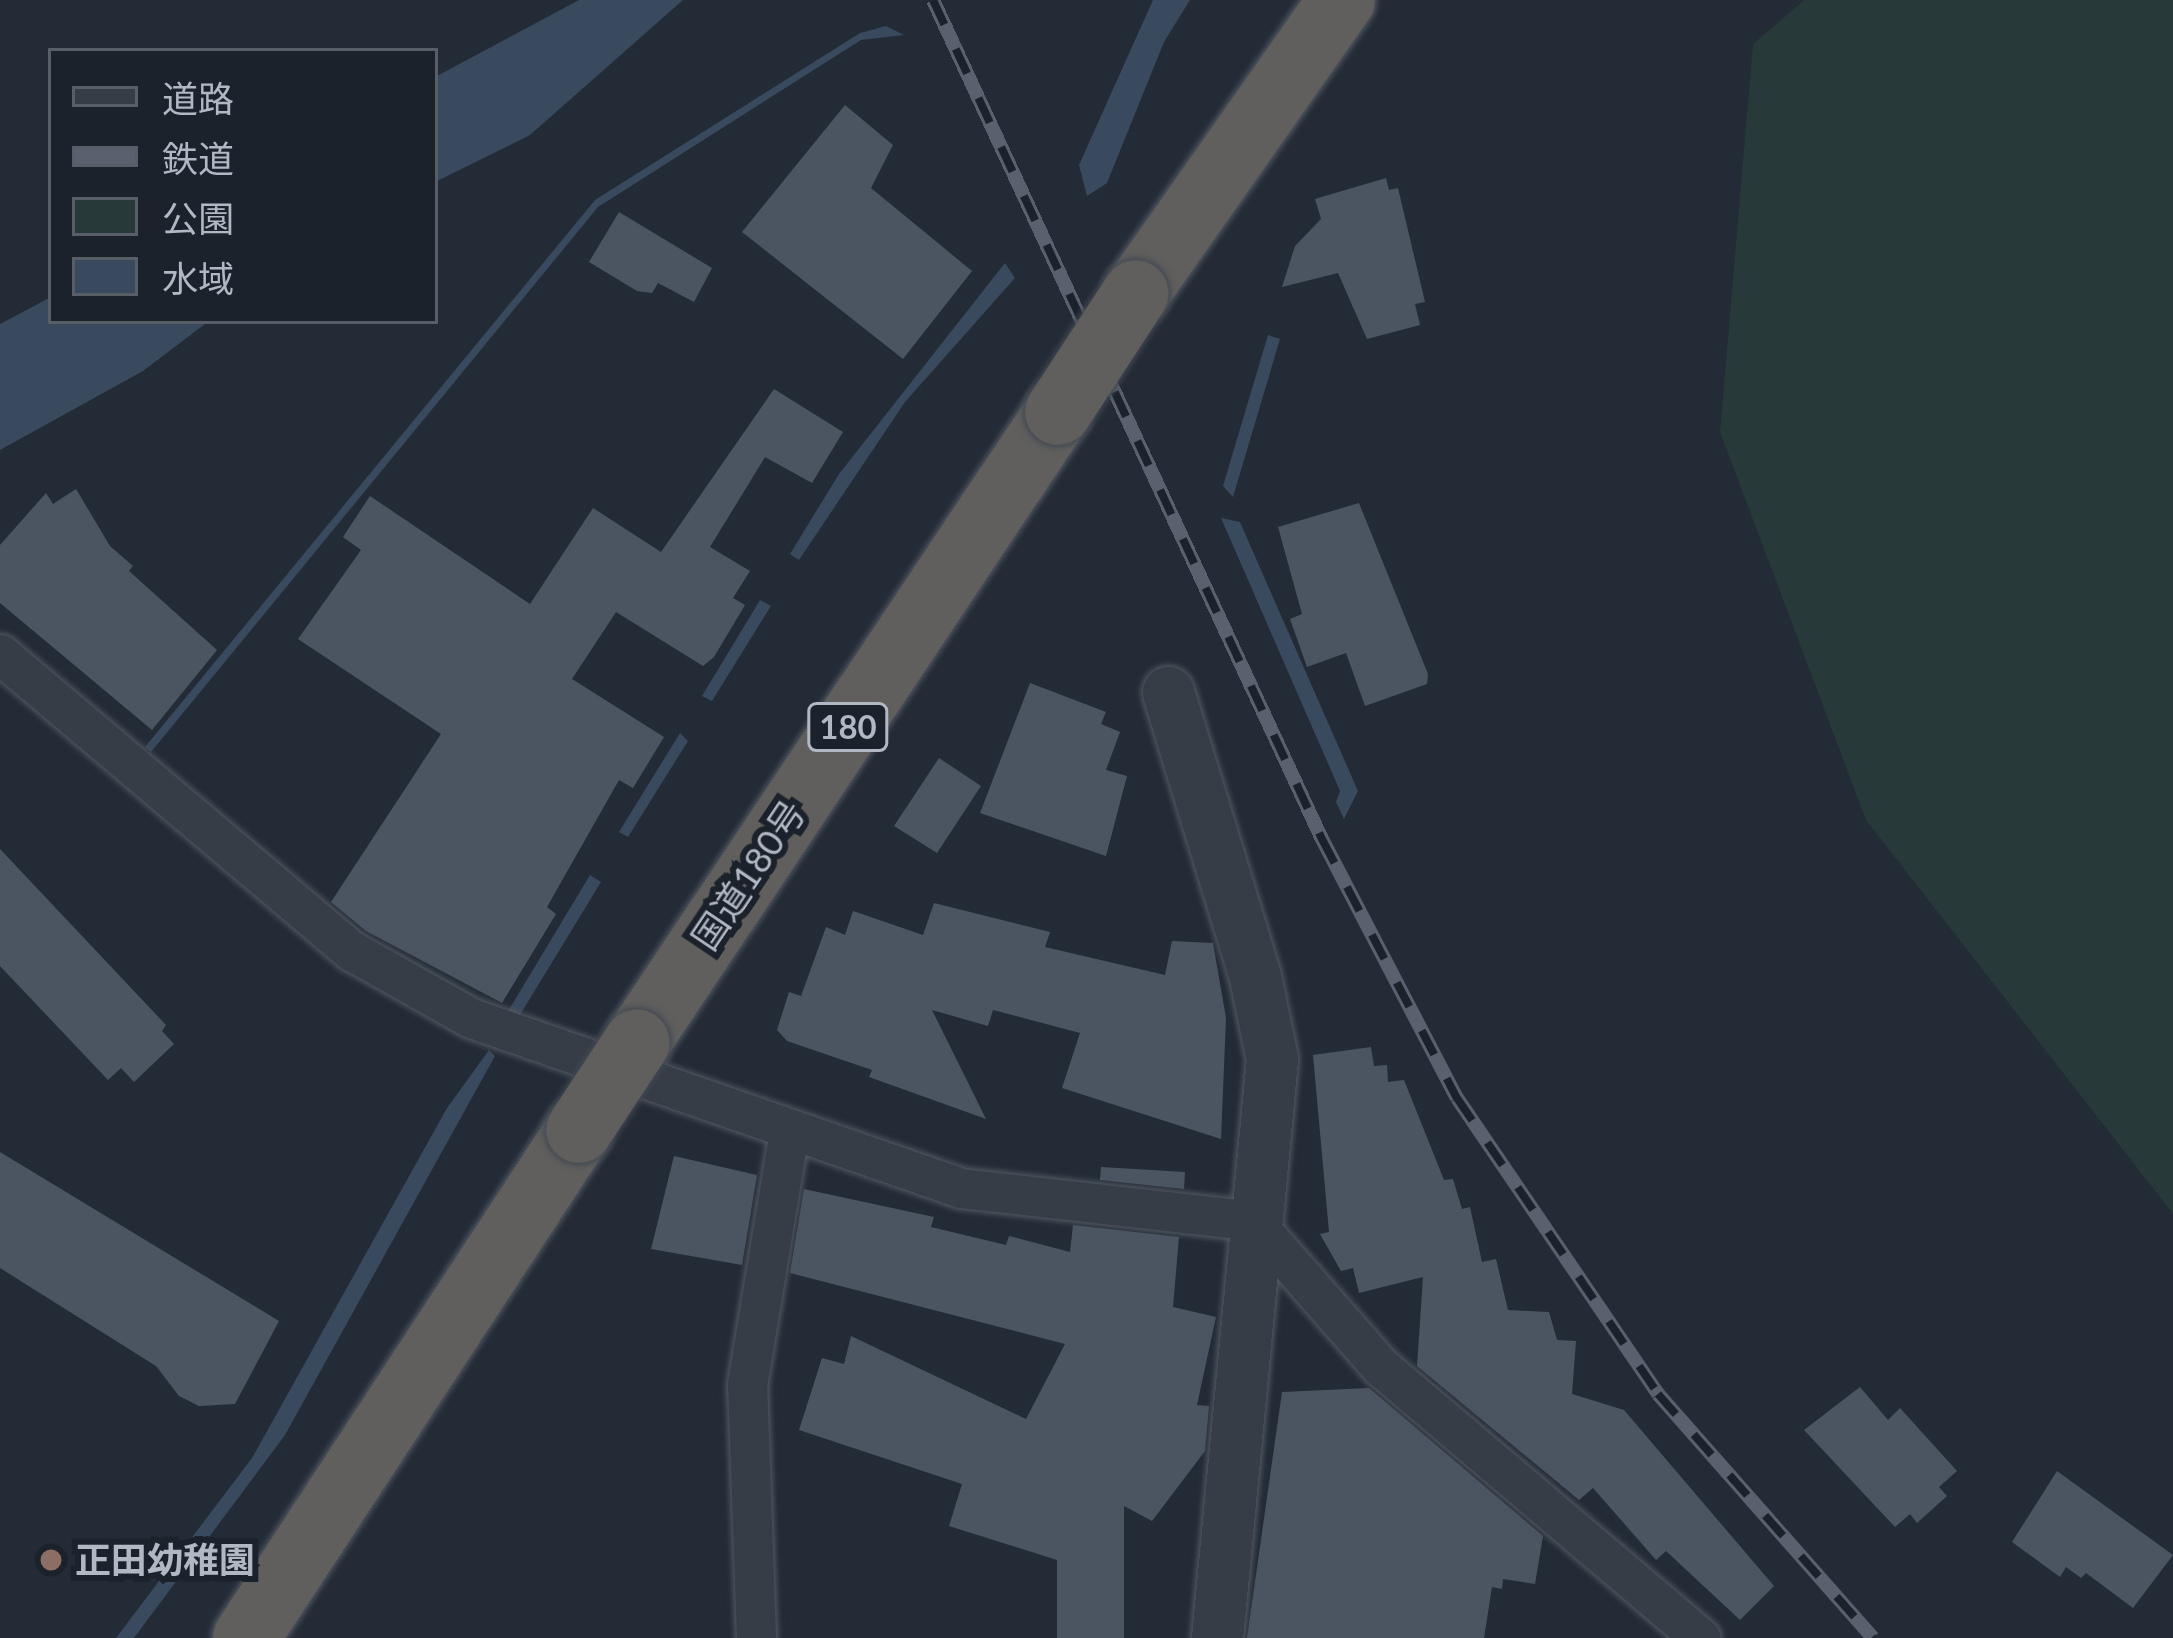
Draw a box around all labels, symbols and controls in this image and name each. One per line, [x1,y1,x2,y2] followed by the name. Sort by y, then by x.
[48,48,438,324] legend
[162,76,234,120] text: 道路
[162,136,234,180] text: 鉄道
[162,196,234,240] text: 公園
[162,256,234,300] text: 水域
[806,700,890,754] road number: 180
[682,792,814,958] street label: 国道180号
[75,1538,255,1582] place label: 正田幼稚園
[38,1547,64,1573] marker: 正田幼稚園

